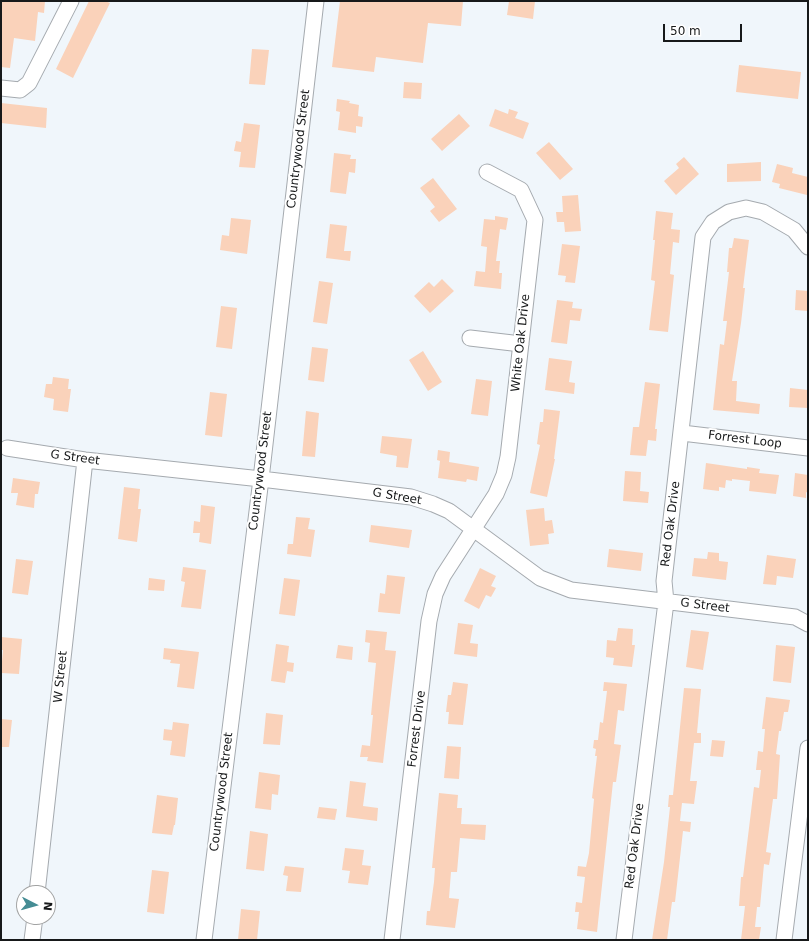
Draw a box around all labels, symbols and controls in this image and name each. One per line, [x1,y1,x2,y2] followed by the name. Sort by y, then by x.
[665,16,744,42] scale bar
[670,24,701,38] text: 50 m
[285,89,313,209] street label: Countrywood Street
[509,293,533,393] street label: White Oak Drive
[247,411,275,531] street label: Countrywood Street
[707,428,783,452] street label: Forrest Loop
[49,447,101,469] street label: G Street
[659,480,683,568] street label: Red Oak Drive
[371,486,423,508] street label: G Street
[680,596,730,616] street label: G Street
[51,650,71,704] street label: W Street
[405,690,429,768] street label: Forrest Drive
[208,732,236,852] street label: Countrywood Street
[623,802,647,890] street label: Red Oak Drive
[16,885,56,925] north arrow
[40,901,54,911] text: N

